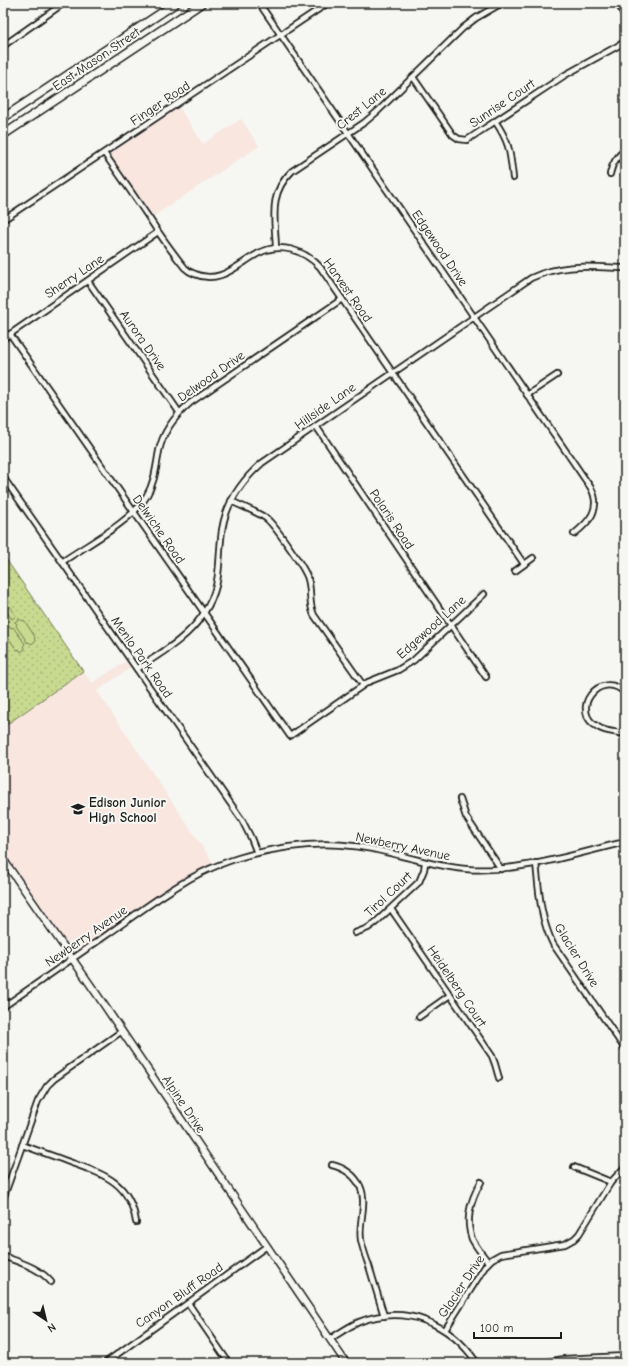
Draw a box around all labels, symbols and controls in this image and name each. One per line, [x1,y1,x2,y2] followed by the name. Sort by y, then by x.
[50,24,144,94] street label: East Mason Street
[466,75,539,130] street label: Sunrise Court
[127,78,193,128] street label: Finger Road
[333,83,389,133] street label: Crest Lane
[409,207,471,289] street label: Edgewood Drive
[42,251,107,301] street label: Sherry Lane
[320,255,376,325] street label: Harvest Road
[117,307,169,373] street label: Aurora Drive
[175,347,248,405] street label: Delwood Drive
[292,379,359,432] street label: Hillside Lane
[366,486,418,552] street label: Polaris Road
[130,492,188,566] street label: Delwiche Road
[394,592,469,662] street label: Edgewood Lane
[108,613,176,701] street label: Menlo Park Road
[89,795,166,825] place label: Edison Junior High School
[70,801,86,817] school or university icon: Edison Junior High School
[354,829,452,863] street label: Newberry Avenue
[361,867,416,920] street label: Tirol Court
[42,902,130,970] street label: Newberry Avenue
[552,920,603,990] street label: Glacier Drive
[424,942,490,1031] street label: Heidelberg Court
[159,1072,209,1136] street label: Alpine Drive
[435,1252,488,1320] street label: Glacier Drive
[132,1259,226,1331] street label: Canyon Bluff Road
[26,1300,66,1340] north arrow
[474,1314,561,1340] scale bar
[45,1320,58,1335] text: N
[480,1321,513,1335] text: 100 m

